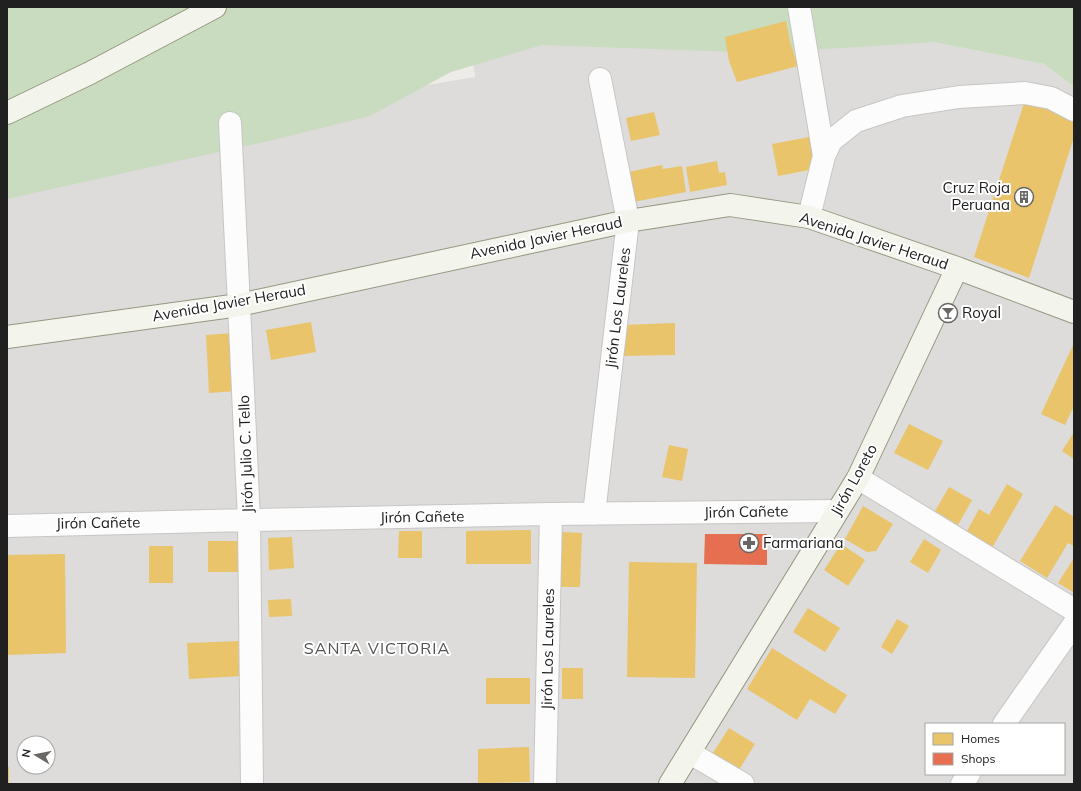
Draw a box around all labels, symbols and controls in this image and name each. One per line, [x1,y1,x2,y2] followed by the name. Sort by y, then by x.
[943,178,1010,214] place label: Cruz Roja Peruana
[1013,186,1035,208] building icon: Cruz Roja Peruana
[797,207,951,274] street label: Avenida Javier Heraud
[468,212,624,263] street label: Avenida Javier Heraud
[601,246,634,369] street label: Jirón Los Laureles
[151,280,307,325] street label: Avenida Javier Heraud
[937,302,959,324] bar icon: Royal
[962,303,1001,322] place label: Royal
[234,395,257,513] street label: Jirón Julio C. Tello
[826,441,881,519] street label: Jirón Loreto
[704,501,788,522] street label: Jirón Cañete
[380,506,464,527] street label: Jirón Cañete
[56,512,140,533] street label: Jirón Cañete
[738,532,760,554] pharmacy icon: Farmariana
[763,533,844,552] place label: Farmariana
[537,588,558,710] street label: Jirón Los Laureles
[304,638,450,658] district label: SANTA VICTORIA
[925,723,1065,775] legend
[961,731,1000,746] text: Homes
[16,735,56,775] north arrow
[19,748,34,759] text: N
[961,751,996,766] text: Shops

